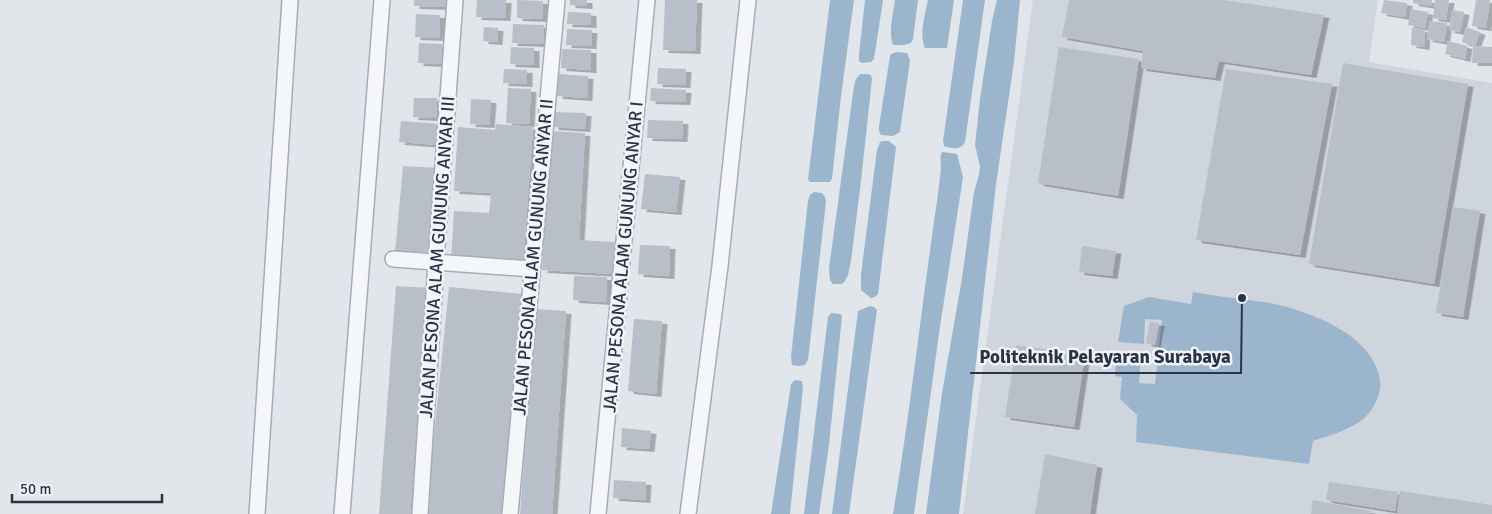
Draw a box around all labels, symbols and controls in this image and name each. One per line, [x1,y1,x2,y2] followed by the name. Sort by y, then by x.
[415,95,459,419] street label: JALAN PESONA ALAM GUNUNG ANYAR III
[508,98,558,416] street label: JALAN PESONA ALAM GUNUNG ANYAR II
[598,100,648,414] street label: JALAN PESONA ALAM GUNUNG ANYAR I
[970,339,1241,373] callout: Politeknik Pelayaran Surabaya
[979,345,1231,369] text: Politeknik Pelayaran Surabaya
[12,472,162,504] scale bar
[20,480,51,498] text: 50 m

